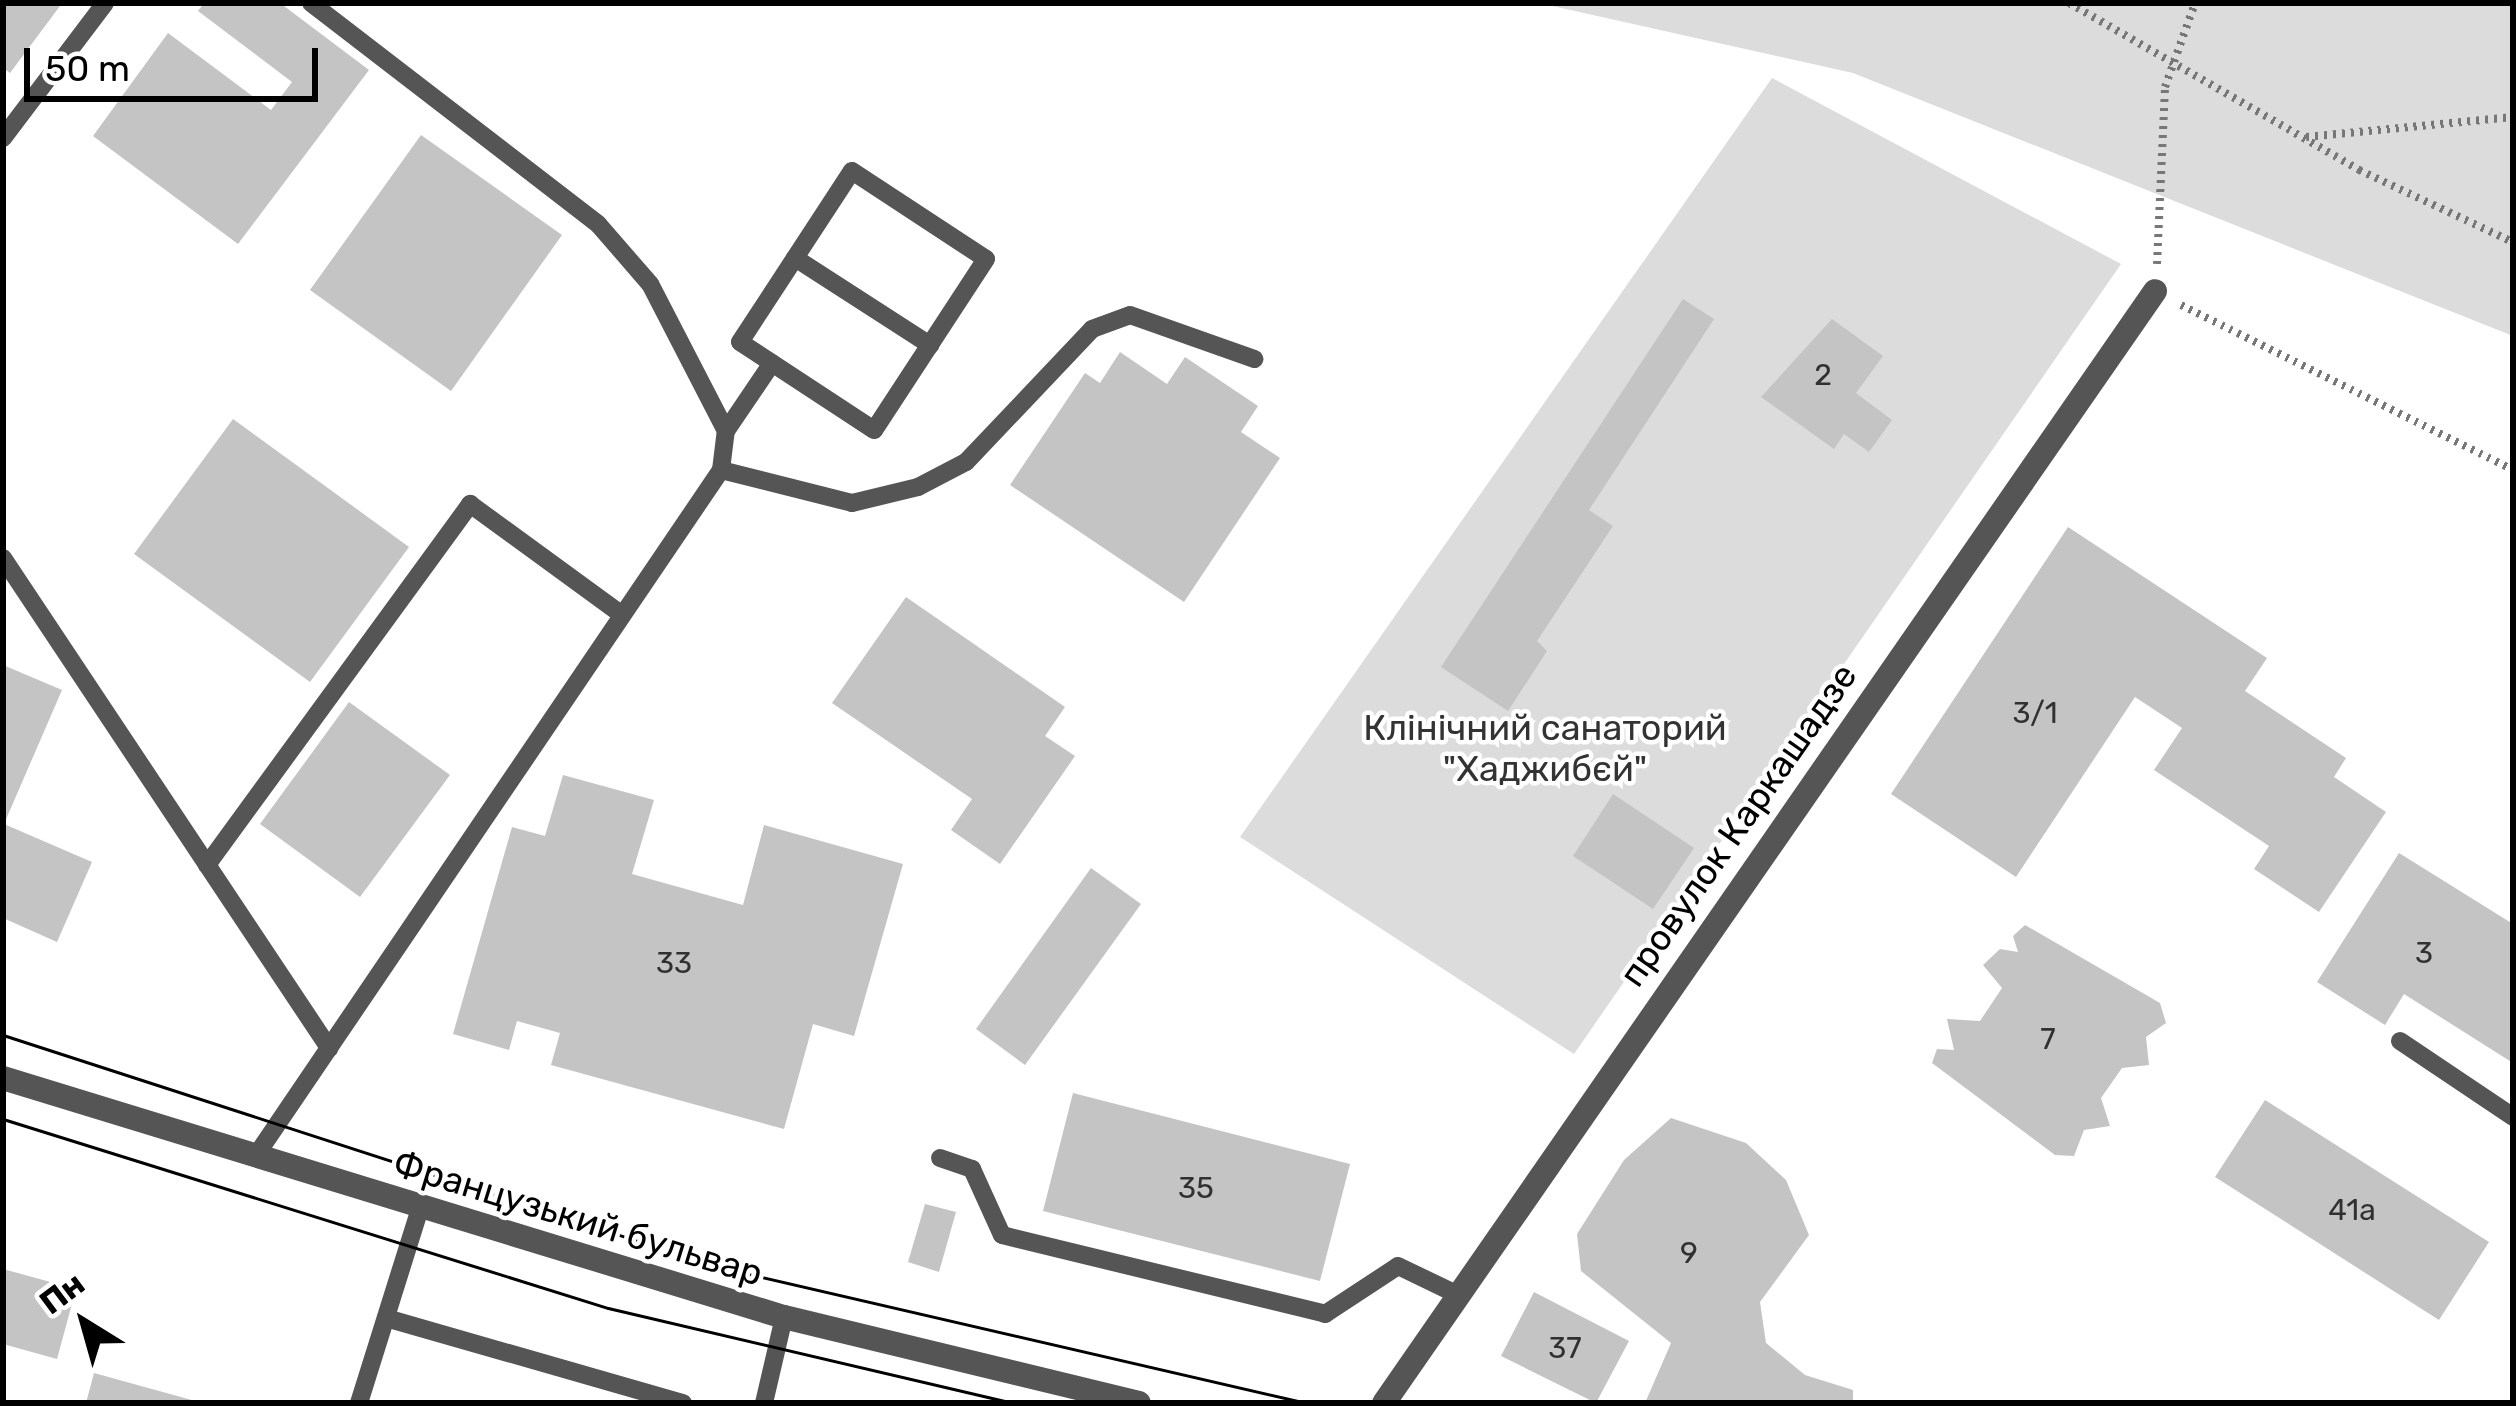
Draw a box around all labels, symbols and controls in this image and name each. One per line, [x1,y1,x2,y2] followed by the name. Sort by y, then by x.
[30,24,324,98] scale bar
[45,47,130,90] text: 50 m
[1814,357,1832,393] house number: 2
[1610,655,1866,995] street label: провулок Каркашадзе
[2012,695,2058,731] house number: 3/1
[1363,705,1727,790] park label: Клінічний санаторий "Хаджибєй"
[2415,935,2433,971] house number: 3
[656,945,692,981] house number: 33
[2040,1021,2056,1057] house number: 7
[388,1141,768,1295] street label: Французький бульвар
[1178,1170,1214,1206] house number: 35
[2328,1192,2376,1228] house number: 41а
[1680,1235,1698,1271] house number: 9
[24,1262,144,1382] north arrow
[32,1264,92,1322] text: Пн
[1548,1330,1582,1366] house number: 37

